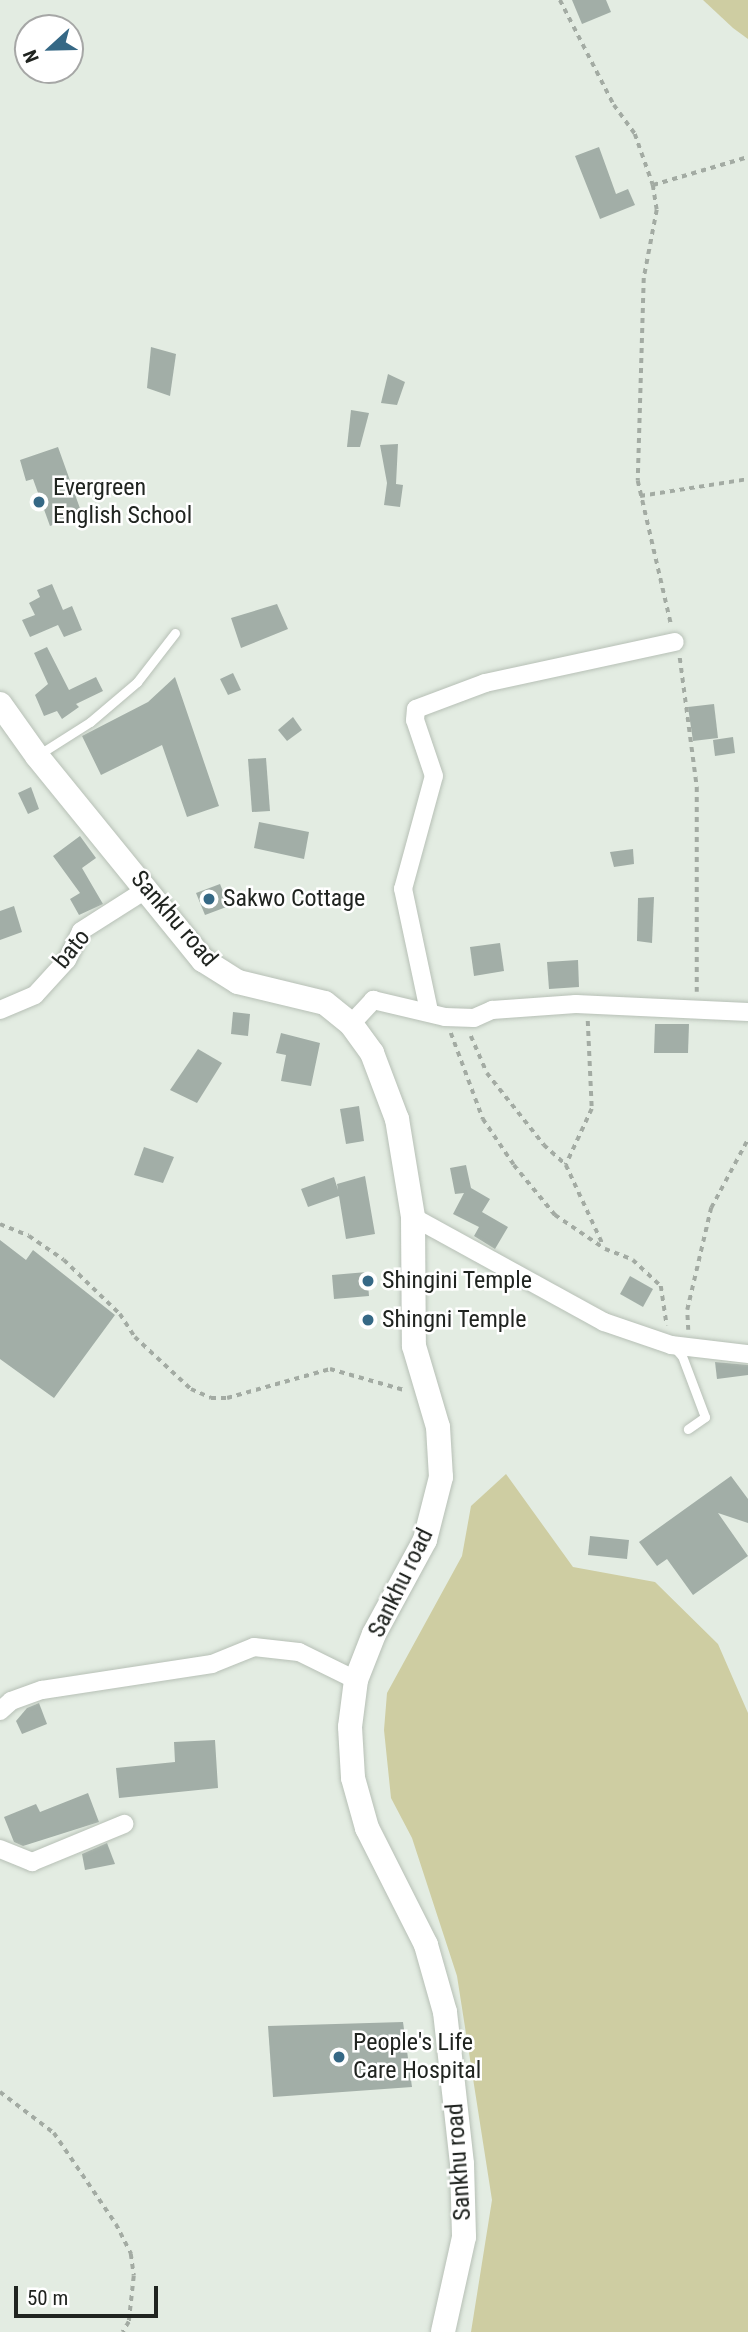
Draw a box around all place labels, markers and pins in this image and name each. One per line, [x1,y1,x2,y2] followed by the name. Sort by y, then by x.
[53,474,192,530] place label: Evergreen English School
[31,494,47,510] marker: Evergreen English School
[223,885,365,913] place label: Sakwo Cottage
[201,891,217,907] marker: Sakwo Cottage
[382,1267,532,1295] place label: Shingini Temple
[360,1273,376,1289] marker: Shingini Temple
[382,1306,527,1334] place label: Shingni Temple
[360,1312,376,1328] marker: Shingni Temple
[353,2029,481,2085] place label: People's Life Care Hospital
[331,2049,347,2065] marker: People's Life Care Hospital

